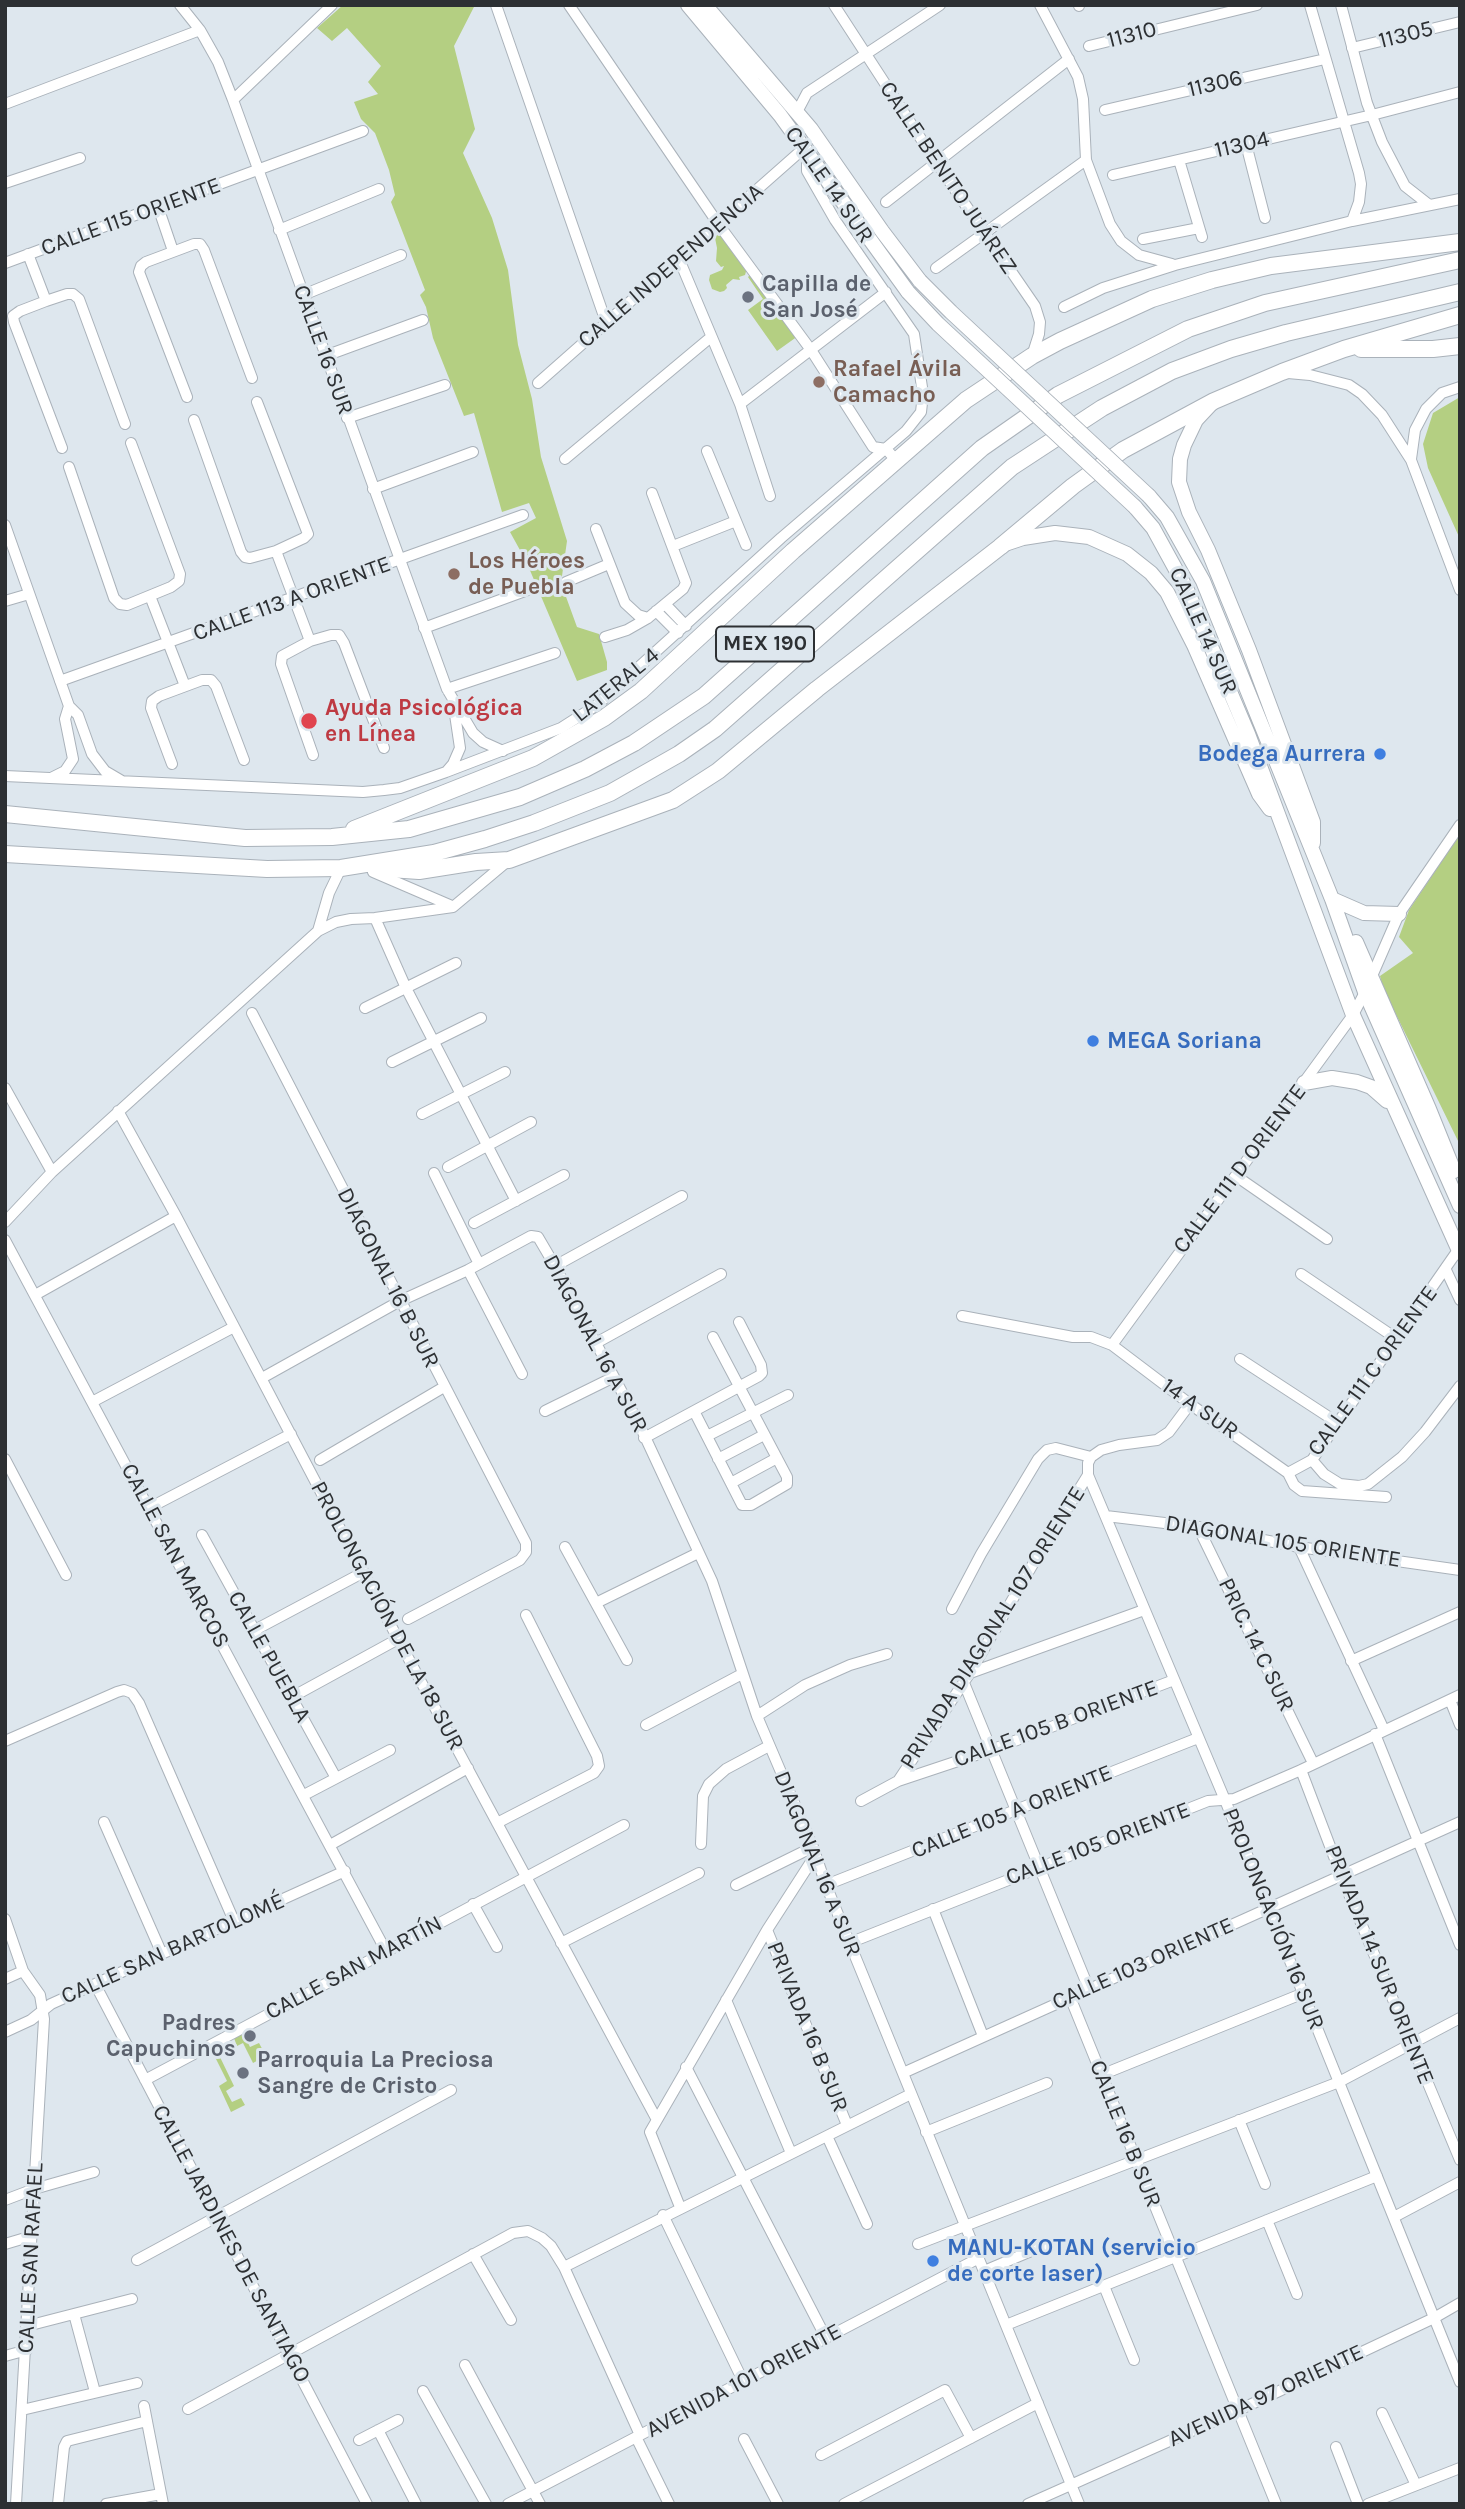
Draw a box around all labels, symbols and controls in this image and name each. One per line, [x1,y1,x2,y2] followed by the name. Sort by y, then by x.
[1376,15,1436,55] street label: 11305
[1104,16,1160,54] street label: 11310
[1185,64,1245,104] street label: 11306
[873,76,1023,280] street label: CALLE BENITO JUÁREZ
[779,121,879,249] street label: CALLE 14 SUR
[1212,125,1272,165] street label: 11304
[37,172,225,262] street label: CALLE 115 ORIENTE
[573,178,769,354] street label: CALLE INDEPENDENCIA
[762,270,871,324] place label: Capilla de San José
[287,281,359,419] street label: CALLE 16 SUR
[740,289,756,305] marker: Capilla de San José
[833,355,962,409] place label: Rafael Ávila Camacho
[811,374,827,390] marker: Rafael Ávila Camacho
[468,547,585,601] place label: Los Héroes de Puebla
[189,550,395,648] street label: CALLE 113 A ORIENTE
[1163,563,1243,699] street label: CALLE 14 SUR
[446,566,462,582] marker: Los Héroes de Puebla
[716,626,814,662] road number: MEX 190
[567,642,665,728] street label: LATERAL 4
[325,694,523,748] place label: Ayuda Psicológica en Línea
[299,711,319,731] marker: Ayuda Psicológica en Línea
[1198,740,1366,768] place label: Bodega Aurrera
[1372,746,1388,762] marker: Bodega Aurrera
[1107,1027,1262,1055] place label: MEGA Soriana
[1085,1033,1101,1049] marker: MEGA Soriana
[1167,1079,1313,1259] street label: CALLE 111 D ORIENTE
[331,1183,445,1373] street label: DIAGONAL 16 B SUR
[536,1250,654,1438] street label: DIAGONAL 16 A SUR
[1302,1281,1444,1461] street label: CALLE 111 C ORIENTE
[1156,1373,1244,1445] street label: 14 A SUR
[115,1459,235,1653] street label: CALLE SAN MARCOS
[304,1477,470,1755] street label: PROLONGACIÓN DE LA 18 SUR
[894,1482,1092,1774] street label: PRIVADA DIAGONAL 107 ORIENTE
[1163,1510,1403,1574] street label: DIAGONAL 105 ORIENTE
[1212,1574,1300,1716] street label: PRIC. 14 C SUR
[222,1586,316,1728] street label: CALLE PUEBLA
[950,1674,1162,1774] street label: CALLE 105 B ORIENTE
[908,1759,1116,1865] street label: CALLE 105 A ORIENTE
[767,1767,867,1961] street label: DIAGONAL 16 A SUR
[1002,1796,1194,1892] street label: CALLE 105 ORIENTE
[1216,1804,1330,2034] street label: PROLONGACIÓN 16 SUR
[1318,1841,1440,2089] street label: PRIVADA 14 SUR ORIENTE
[57,1887,289,2011] street label: CALLE SAN BARTOLOMÉ
[261,1910,447,2026] street label: CALLE SAN MARTÍN
[1048,1912,1238,2016] street label: CALLE 103 ORIENTE
[760,1938,854,2116] street label: PRIVADA 16 B SUR
[106,2009,236,2063] place label: Padres Capuchinos
[242,2028,258,2044] marker: Padres Capuchinos
[257,2046,494,2100] place label: Parroquia La Preciosa Sangre de Cristo
[1083,2056,1167,2212] street label: CALLE 16 B SUR
[235,2065,251,2081] marker: Parroquia La Preciosa Sangre de Cristo
[146,2100,316,2388] street label: CALLE JARDINES DE SANTIAGO
[12,2162,50,2354] street label: CALLE SAN RAFAEL
[947,2234,1196,2288] place label: MANU-KOTAN (servicio de corte laser)
[925,2253,941,2269] marker: MANU-KOTAN (servicio de corte laser)
[642,2318,846,2444] street label: AVENIDA 101 ORIENTE
[1164,2339,1368,2453] street label: AVENIDA 97 ORIENTE

